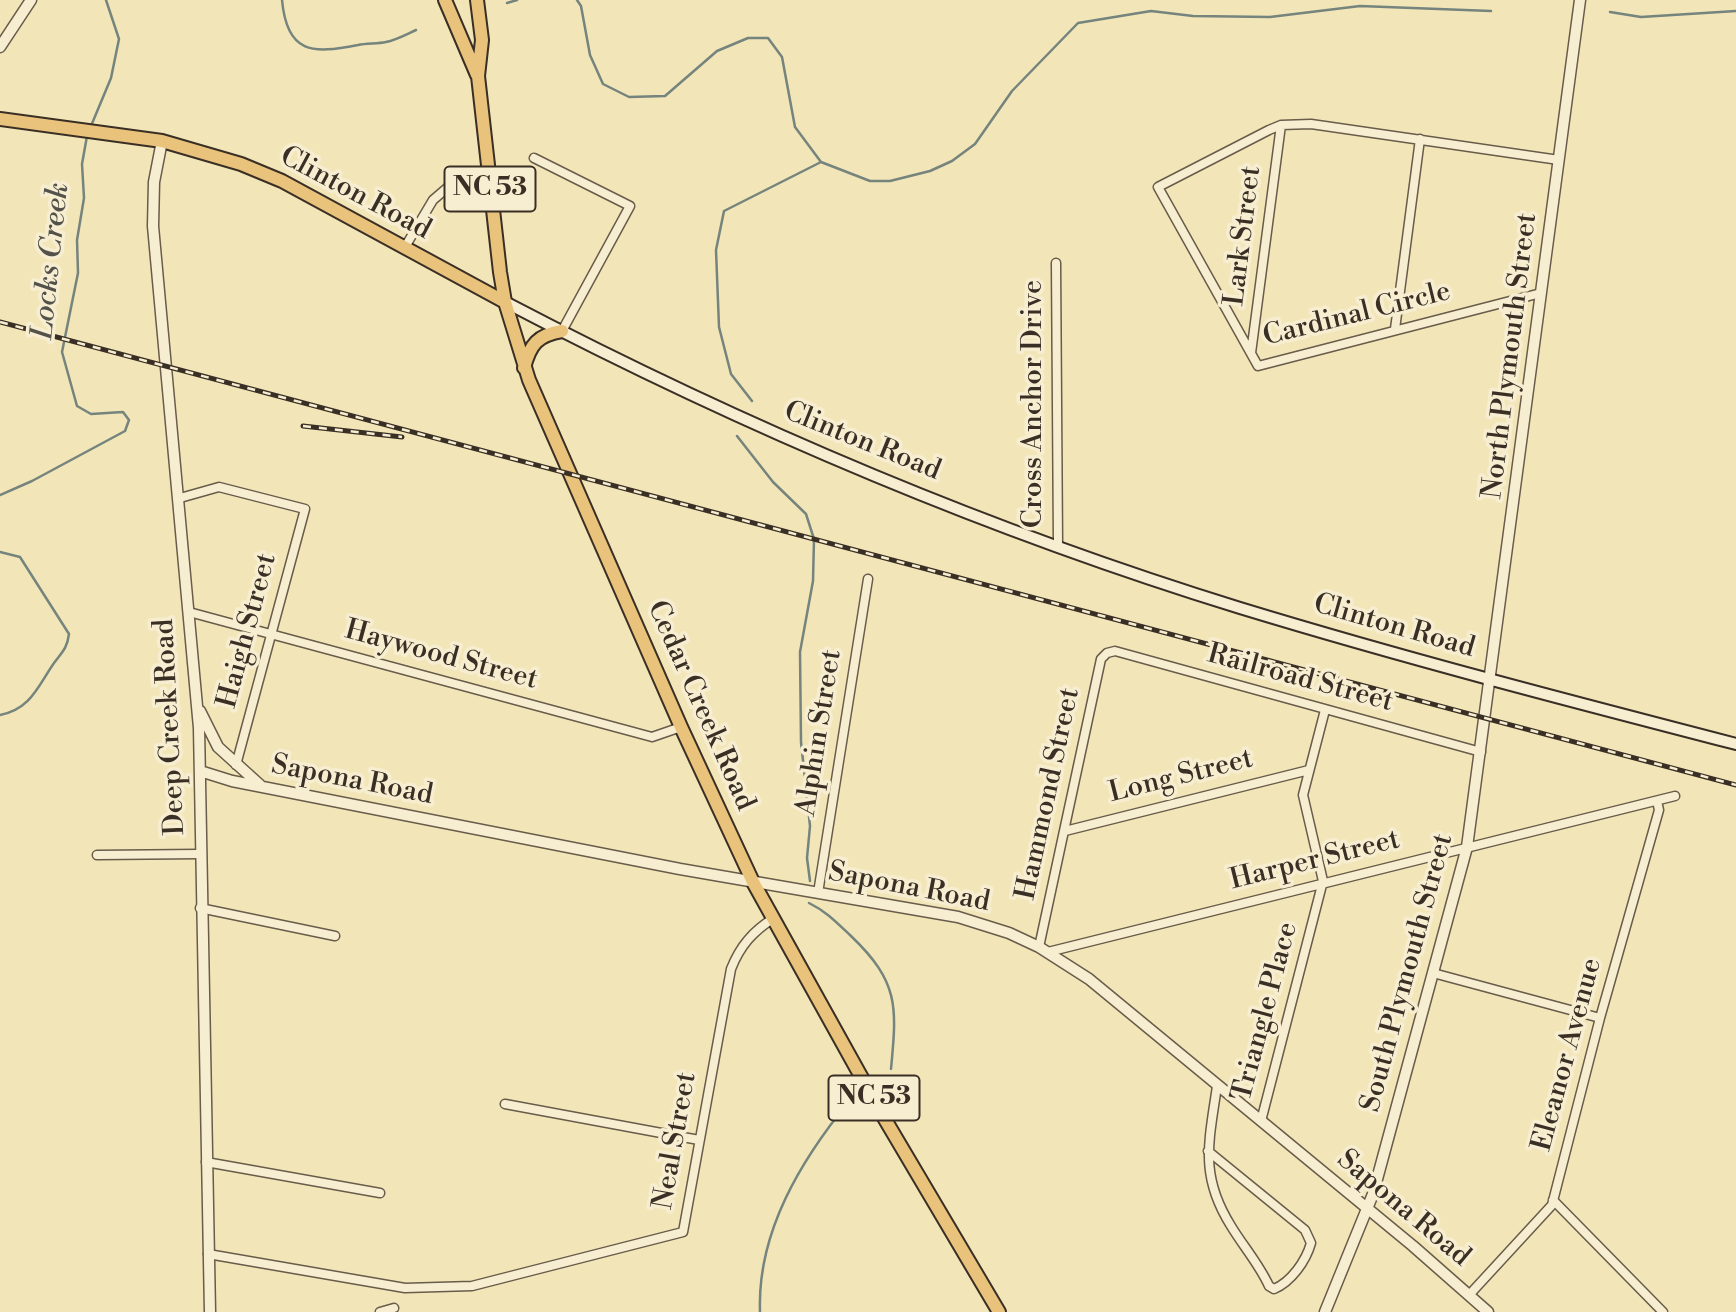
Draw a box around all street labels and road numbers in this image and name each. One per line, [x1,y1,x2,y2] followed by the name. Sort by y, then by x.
[274,140,436,248] street label: Clinton Road
[1219,164,1269,308] street label: Lark Street
[444,166,536,212] road number: NC 53
[1477,211,1545,501] street label: North Plymouth Street
[1260,275,1454,355] street label: Cardinal Circle
[1017,280,1051,528] street label: Cross Anchor Drive
[779,395,945,489] street label: Clinton Road
[211,550,285,712] street label: Haigh Street
[1310,588,1478,666] street label: Clinton Road
[639,596,761,816] street label: Cedar Creek Road
[341,614,541,698] street label: Haywood Street
[149,618,193,836] street label: Deep Creek Road
[1203,638,1397,720] street label: Railroad Street
[790,647,850,819] street label: Alphin Street
[1010,685,1088,903] street label: Hammond Street
[1105,743,1257,811] street label: Long Street
[268,749,436,813] street label: Sapona Road
[1227,824,1403,898] street label: Harper Street
[1355,830,1461,1116] street label: South Plymouth Street
[825,856,993,920] street label: Sapona Road
[1226,919,1306,1105] street label: Triangle Place
[1526,955,1610,1155] street label: Eleanor Avenue
[647,1070,705,1212] street label: Neal Street
[828,1076,920,1120] road number: NC 53
[1329,1144,1477,1274] street label: Sapona Road

